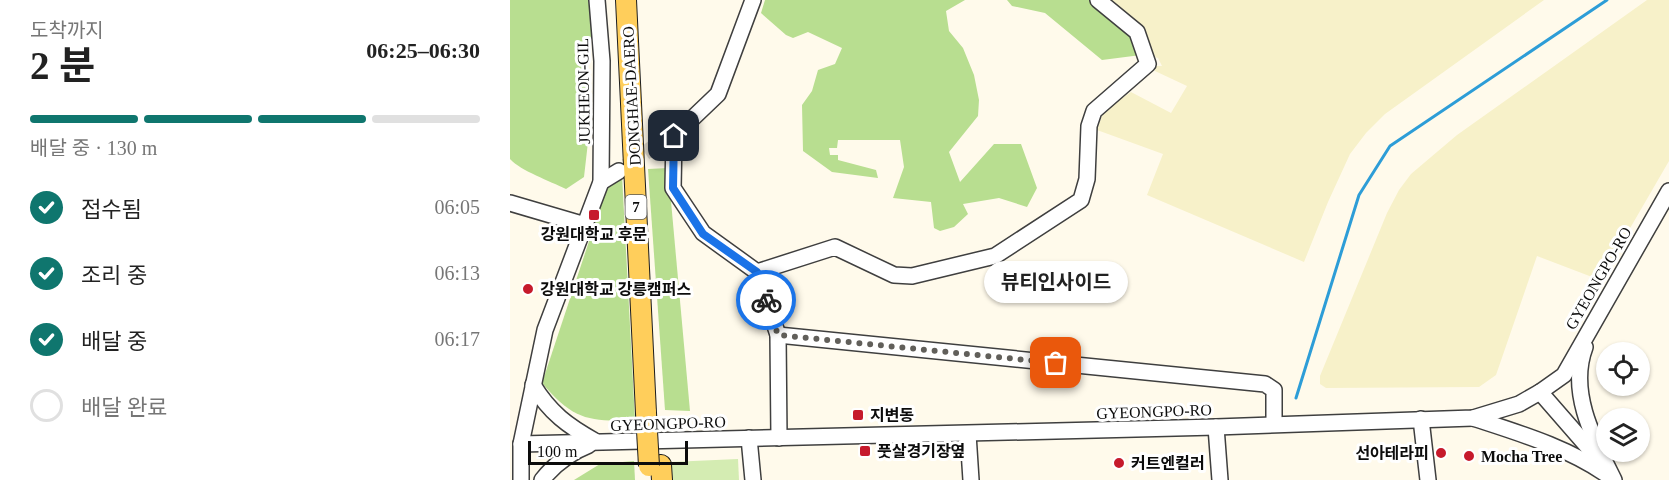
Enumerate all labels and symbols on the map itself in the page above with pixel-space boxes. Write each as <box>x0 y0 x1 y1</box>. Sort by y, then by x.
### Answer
street label: DONGHAE-DAERO <box>619 26 644 166</box>
street label: JUKHEON-GIL <box>574 38 593 144</box>
pin <box>648 110 699 161</box>
road number: 7 <box>626 195 646 219</box>
marker: 강원대학교 후문 <box>587 208 601 222</box>
street label: GYEONGPO-RO <box>1562 224 1635 333</box>
place label: 강원대학교 후문 <box>540 225 648 243</box>
callout: 뷰티인사이드 <box>984 261 1128 303</box>
courier <box>736 270 796 330</box>
place label: 강원대학교 강릉캠퍼스 <box>540 280 691 298</box>
marker: 강원대학교 강릉캠퍼스 <box>521 282 535 296</box>
pin <box>1030 337 1081 388</box>
street label: GYEONGPO-RO <box>1096 401 1212 422</box>
place label: 지변동 <box>870 407 914 424</box>
marker: 지변동 <box>851 408 865 422</box>
street label: GYEONGPO-RO <box>610 413 726 434</box>
scale bar <box>528 438 688 466</box>
place label: 풋살경기장옆 <box>877 443 965 460</box>
marker: 풋살경기장옆 <box>858 444 872 458</box>
place label: 선아테라피 <box>1355 445 1429 462</box>
marker: 선아테라피 <box>1434 446 1448 460</box>
place label: Mocha Tree <box>1481 448 1562 465</box>
marker: Mocha Tree <box>1462 449 1476 463</box>
place label: 커트엔컬러 <box>1131 455 1205 472</box>
marker: 커트엔컬러 <box>1112 456 1126 470</box>

